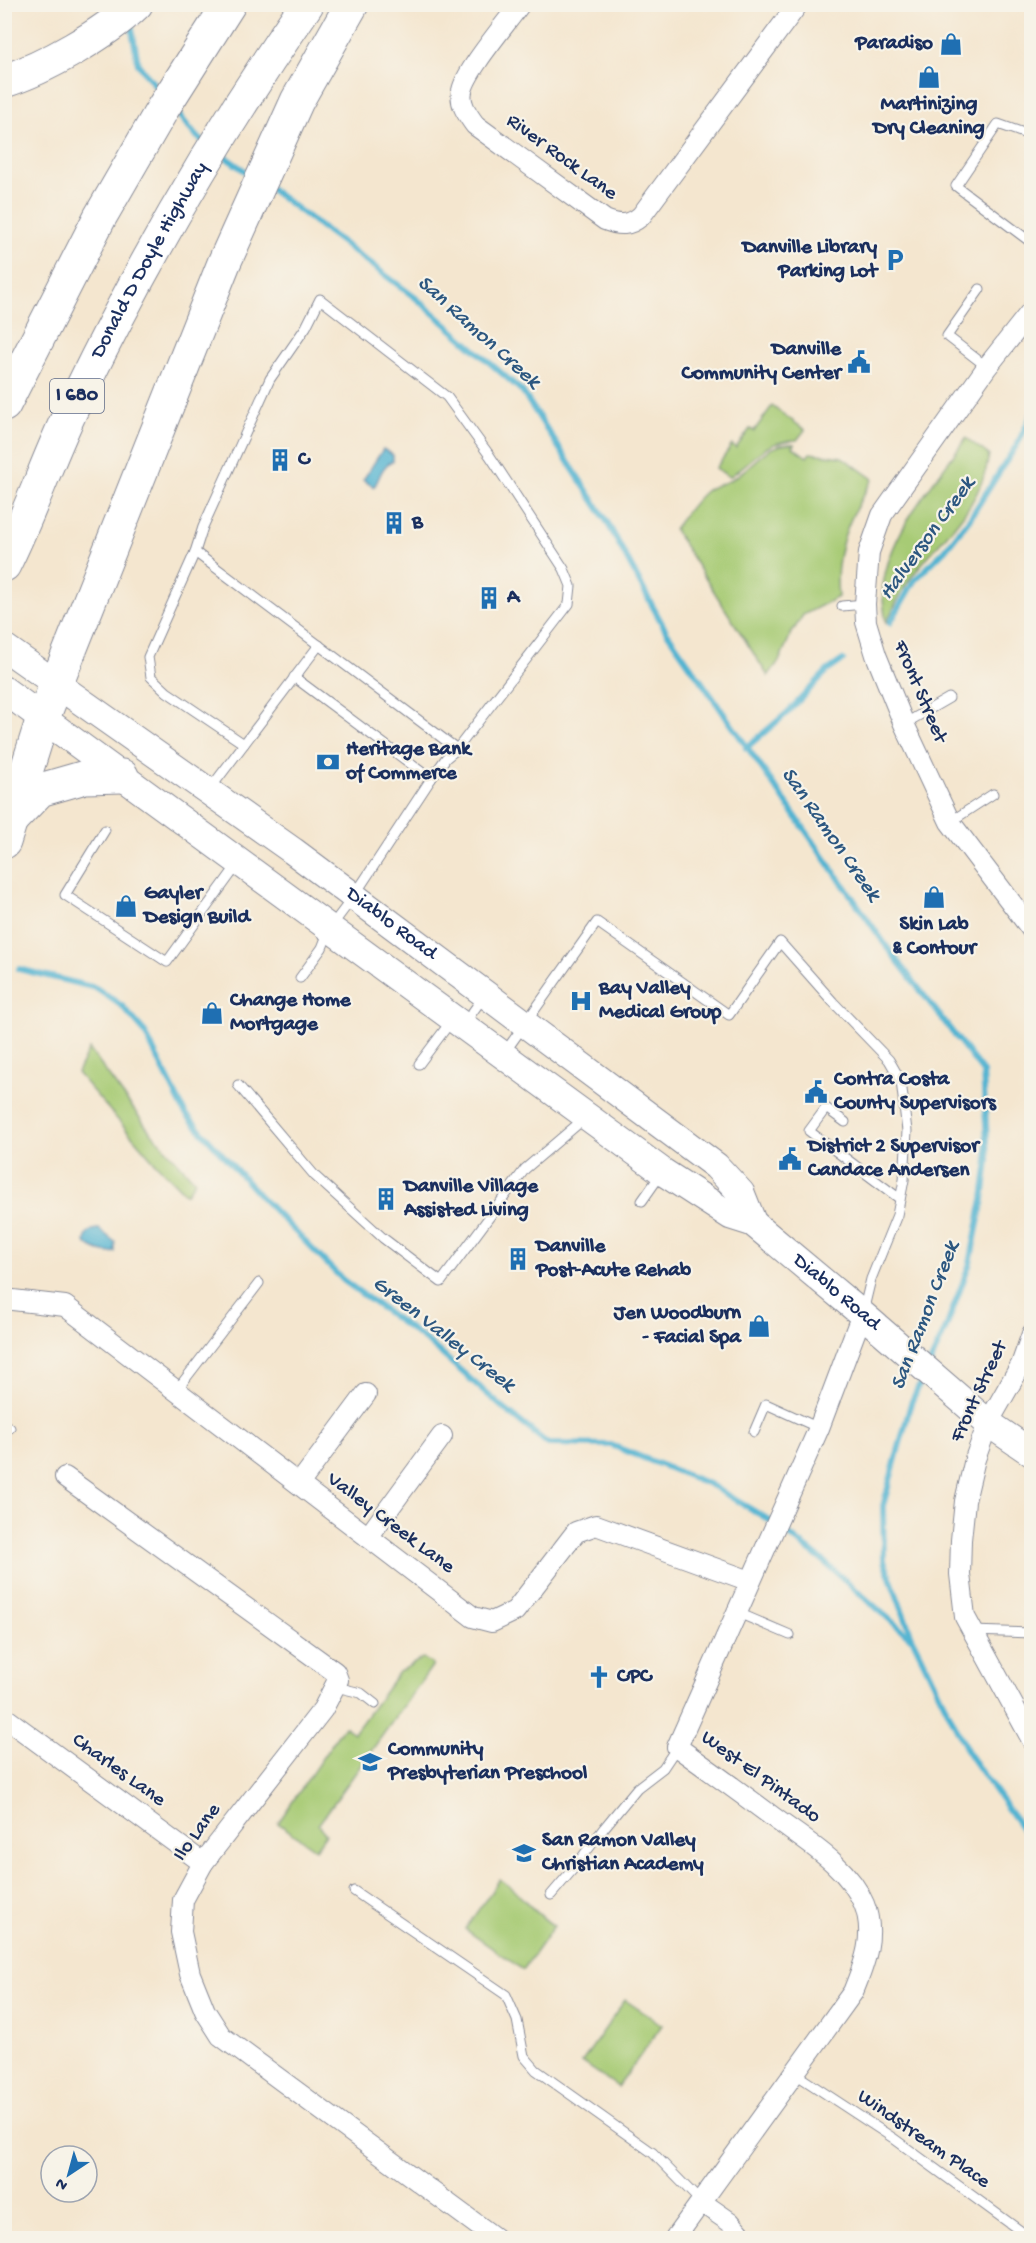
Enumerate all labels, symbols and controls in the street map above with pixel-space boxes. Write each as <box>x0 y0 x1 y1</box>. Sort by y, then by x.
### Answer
shop icon: Paradiso <box>938 31 964 57</box>
place label: Paradiso <box>854 32 933 57</box>
shop icon: Martinizing Dry Cleaning <box>916 64 942 90</box>
place label: Martinizing Dry Cleaning <box>871 93 985 142</box>
street label: River Rock Lane <box>500 109 623 207</box>
street label: Donald D Doyle Highway <box>85 158 214 365</box>
place label: Danville Library Parking Lot <box>741 236 879 285</box>
parking icon: Danville Library Parking Lot <box>882 247 908 273</box>
water label: San Ramon Creek <box>411 271 547 397</box>
place label: Danville Community Center <box>681 338 844 387</box>
public building icon: Danville Community Center <box>846 349 872 375</box>
road number: I 680 <box>50 379 104 413</box>
building icon: C <box>267 447 293 473</box>
place label: C <box>297 448 311 473</box>
water label: Halverson Creek <box>875 471 983 606</box>
building icon: B <box>381 510 407 536</box>
place label: B <box>411 511 424 536</box>
building icon: A <box>476 585 502 611</box>
place label: A <box>506 586 521 611</box>
street label: Front Street <box>886 636 953 749</box>
place label: Heritage Bank of Commerce <box>345 738 473 787</box>
bank icon: Heritage Bank of Commerce <box>315 749 341 775</box>
water label: San Ramon Creek <box>774 763 887 908</box>
street label: Diablo Road <box>339 881 443 967</box>
place label: Gayler Design Build <box>142 882 252 931</box>
shop icon: Skin Lab & Contour <box>921 884 947 910</box>
shop icon: Gayler Design Build <box>113 893 139 919</box>
place label: Skin Lab & Contour <box>892 913 978 962</box>
place label: Bay Valley Medical Group <box>598 977 722 1026</box>
hospital icon: Bay Valley Medical Group <box>568 988 594 1014</box>
place label: Change Home Mortgage <box>229 989 352 1038</box>
shop icon: Change Home Mortgage <box>199 1000 225 1026</box>
place label: Contra Costa County Supervisors <box>833 1068 997 1117</box>
public building icon: Contra Costa County Supervisors <box>803 1079 829 1105</box>
place label: District 2 Supervisor Candace Andersen <box>806 1135 981 1184</box>
public building icon: District 2 Supervisor Candace Andersen <box>777 1146 803 1172</box>
place label: Danville Village Assisted Living <box>402 1175 539 1224</box>
building icon: Danville Village Assisted Living <box>373 1186 399 1212</box>
place label: Danville Post-Acute Rehab <box>534 1235 691 1284</box>
water label: San Ramon Creek <box>886 1236 967 1394</box>
building icon: Danville Post-Acute Rehab <box>505 1246 531 1272</box>
street label: Diablo Road <box>785 1247 887 1338</box>
water label: Green Valley Creek <box>367 1271 521 1400</box>
place label: Jen Woodburn - Facial Spa <box>613 1302 742 1351</box>
shop icon: Jen Woodburn - Facial Spa <box>746 1313 772 1339</box>
street label: Front Street <box>945 1335 1015 1447</box>
street label: Valley Creek Lane <box>320 1467 460 1581</box>
church icon: CPC <box>586 1664 612 1690</box>
place label: CPC <box>616 1665 653 1690</box>
street label: West El Pintado <box>695 1726 825 1830</box>
street label: Charles Lane <box>66 1729 171 1814</box>
place label: Community Presbyterian Preschool <box>387 1738 588 1787</box>
school or university icon: Community Presbyterian Preschool <box>357 1749 383 1775</box>
street label: Ilo Lane <box>169 1798 228 1867</box>
place label: San Ramon Valley Christian Academy <box>541 1829 704 1878</box>
school or university icon: San Ramon Valley Christian Academy <box>511 1840 537 1866</box>
street label: Windstream Place <box>852 2085 995 2196</box>
north arrow <box>39 2144 99 2204</box>
text: N <box>52 2172 72 2194</box>

